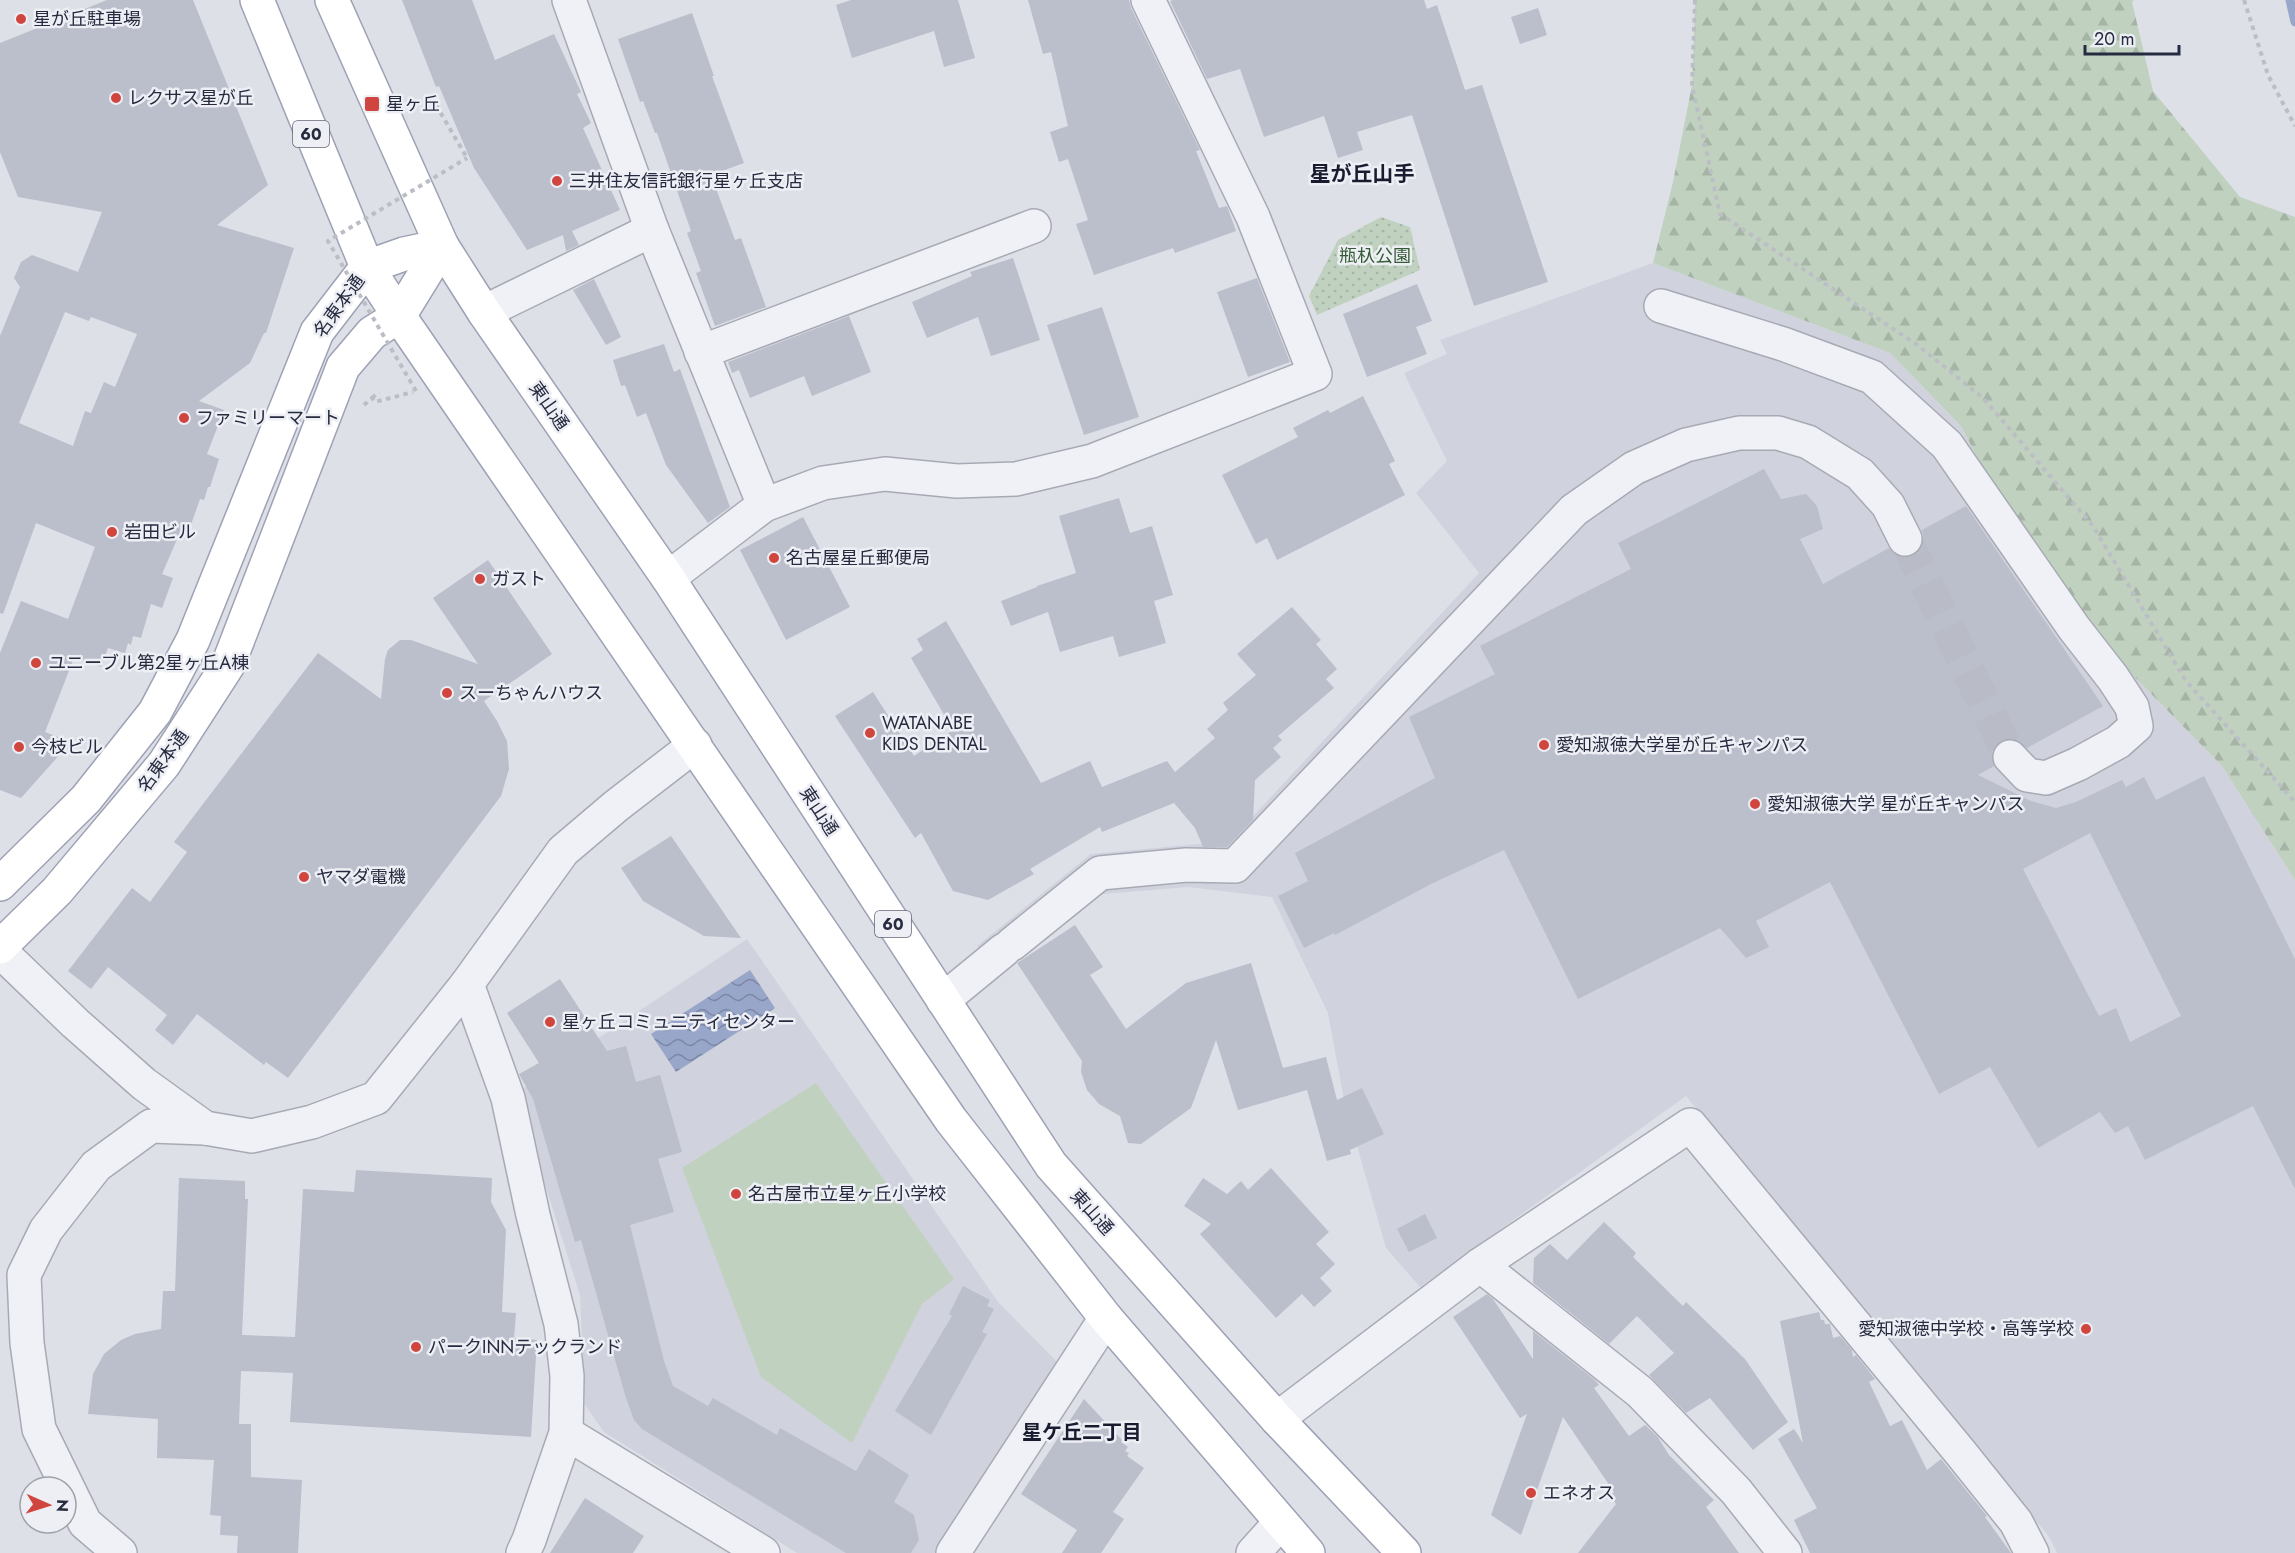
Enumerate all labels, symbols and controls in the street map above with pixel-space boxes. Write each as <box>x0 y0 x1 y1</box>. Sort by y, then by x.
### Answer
place label: 星が丘駐車場 <box>33 6 141 32</box>
marker: 星が丘駐車場 <box>14 12 28 26</box>
scale bar <box>2085 18 2180 56</box>
text: 20 m <box>2094 26 2134 52</box>
place label: レクサス星が丘 <box>128 85 254 111</box>
marker: レクサス星が丘 <box>109 91 123 105</box>
place label: 星ヶ丘 <box>386 91 440 117</box>
marker: 星ヶ丘 <box>363 95 381 113</box>
road number: 60 <box>293 121 329 147</box>
district label: 星が丘山手 <box>1310 159 1415 189</box>
place label: 三井住友信託銀行星ヶ丘支店 <box>569 168 803 194</box>
marker: 三井住友信託銀行星ヶ丘支店 <box>550 174 564 188</box>
park label: 瓶杁公園 <box>1339 243 1411 269</box>
street label: 名東本通 <box>307 269 371 343</box>
street label: 東山通 <box>523 376 575 436</box>
place label: ファミリーマート <box>196 405 340 431</box>
marker: ファミリーマート <box>177 411 191 425</box>
place label: 岩田ビル <box>124 519 196 545</box>
marker: 岩田ビル <box>105 525 119 539</box>
place label: 名古屋星丘郵便局 <box>786 545 930 571</box>
marker: 名古屋星丘郵便局 <box>767 551 781 565</box>
place label: ガスト <box>492 566 546 592</box>
marker: ガスト <box>473 572 487 586</box>
place label: ユニーブル第2星ヶ丘A棟 <box>48 650 249 676</box>
marker: ユニーブル第2星ヶ丘A棟 <box>29 656 43 670</box>
place label: スーちゃんハウス <box>459 680 603 706</box>
marker: スーちゃんハウス <box>440 686 454 700</box>
place label: WATANABE KIDS DENTAL <box>882 710 987 757</box>
street label: 名東本通 <box>131 724 195 798</box>
marker: WATANABE KIDS DENTAL <box>863 726 877 740</box>
place label: 愛知淑徳大学星が丘キャンパス <box>1556 732 1808 758</box>
place label: 今枝ビル <box>31 734 103 760</box>
marker: 愛知淑徳大学星が丘キャンパス <box>1537 738 1551 752</box>
marker: 今枝ビル <box>12 740 26 754</box>
street label: 東山通 <box>793 781 845 841</box>
place label: 愛知淑徳大学 星が丘キャンパス <box>1767 791 2024 817</box>
marker: 愛知淑徳大学 星が丘キャンパス <box>1748 797 1762 811</box>
place label: ヤマダ電機 <box>316 864 406 890</box>
marker: ヤマダ電機 <box>297 870 311 884</box>
road number: 60 <box>875 911 911 937</box>
place label: 星ヶ丘コミュニティセンター <box>562 1009 795 1035</box>
marker: 星ヶ丘コミュニティセンター <box>543 1015 557 1029</box>
place label: 名古屋市立星ヶ丘小学校 <box>748 1181 946 1207</box>
street label: 東山通 <box>1064 1183 1120 1241</box>
marker: 名古屋市立星ヶ丘小学校 <box>729 1187 743 1201</box>
place label: 愛知淑徳中学校・高等学校 <box>1858 1316 2074 1342</box>
marker: 愛知淑徳中学校・高等学校 <box>2079 1322 2093 1336</box>
place label: パークINNテックランド <box>428 1334 622 1360</box>
marker: パークINNテックランド <box>409 1340 423 1354</box>
district label: 星ケ丘二丁目 <box>1022 1418 1142 1447</box>
north arrow <box>18 1475 78 1535</box>
place label: エネオス <box>1543 1480 1615 1506</box>
marker: エネオス <box>1524 1486 1538 1500</box>
text: N <box>51 1499 74 1513</box>

